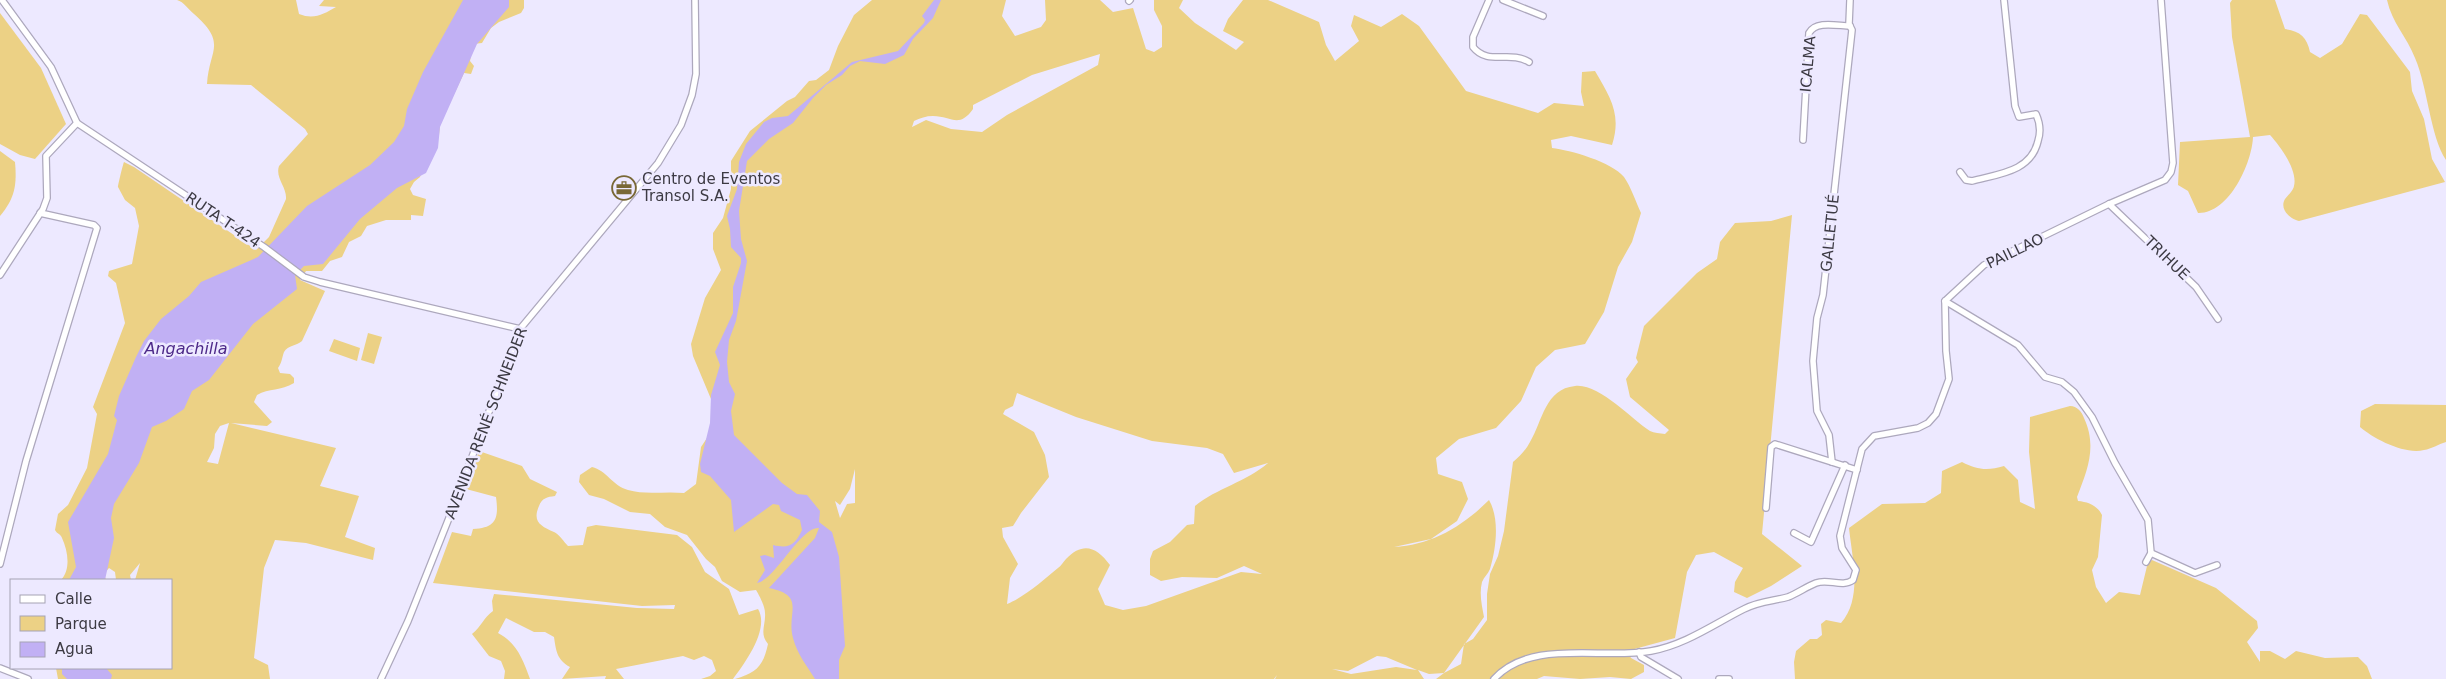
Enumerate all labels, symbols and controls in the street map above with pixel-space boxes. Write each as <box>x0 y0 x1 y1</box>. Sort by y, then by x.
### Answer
street label: ICALMA <box>1797 34 1820 93</box>
place label: Centro de Eventos Transol S.A. <box>641 170 781 205</box>
office icon: Centro de Eventos Transol S.A. <box>611 175 637 201</box>
street label: RUTA T-424 <box>182 188 264 252</box>
street label: GALLETUÉ <box>1816 193 1843 273</box>
street label: PAILLAO <box>1983 229 2047 273</box>
street label: TRIHUE <box>2140 231 2193 284</box>
street label: AVENIDA RENÉ SCHNEIDER <box>440 324 531 522</box>
water label: Angachilla <box>143 339 228 358</box>
legend <box>10 579 172 669</box>
text: Calle <box>55 590 92 608</box>
text: Parque <box>55 615 107 633</box>
text: Agua <box>55 640 93 658</box>

